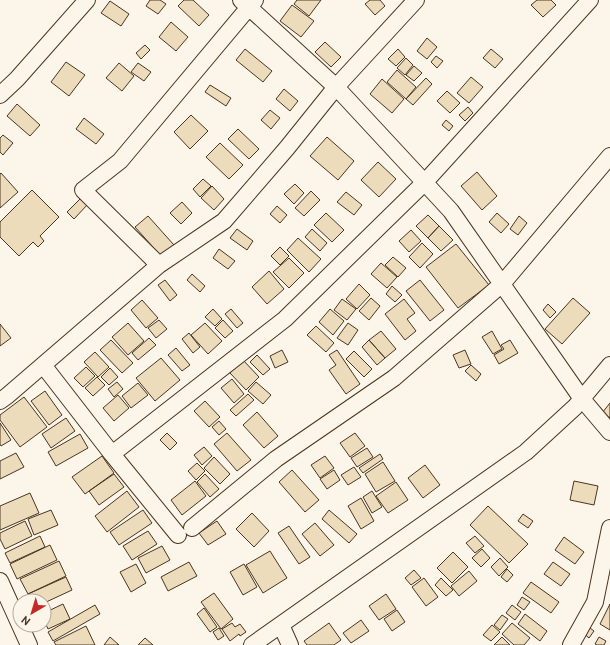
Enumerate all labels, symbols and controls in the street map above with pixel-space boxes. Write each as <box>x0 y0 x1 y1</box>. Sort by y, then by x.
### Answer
north arrow <box>12 593 52 633</box>
text: N <box>18 613 33 629</box>

